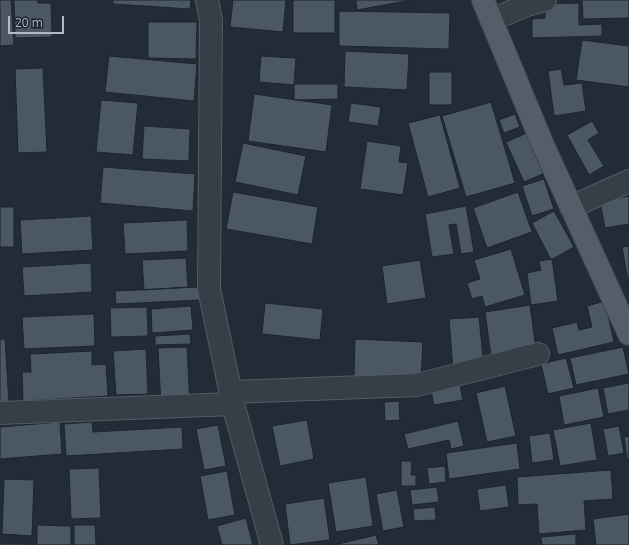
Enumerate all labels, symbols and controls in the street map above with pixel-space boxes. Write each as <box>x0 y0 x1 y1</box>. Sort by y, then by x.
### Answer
scale bar <box>10 8 66 34</box>
text: 20 m <box>15 14 43 31</box>

